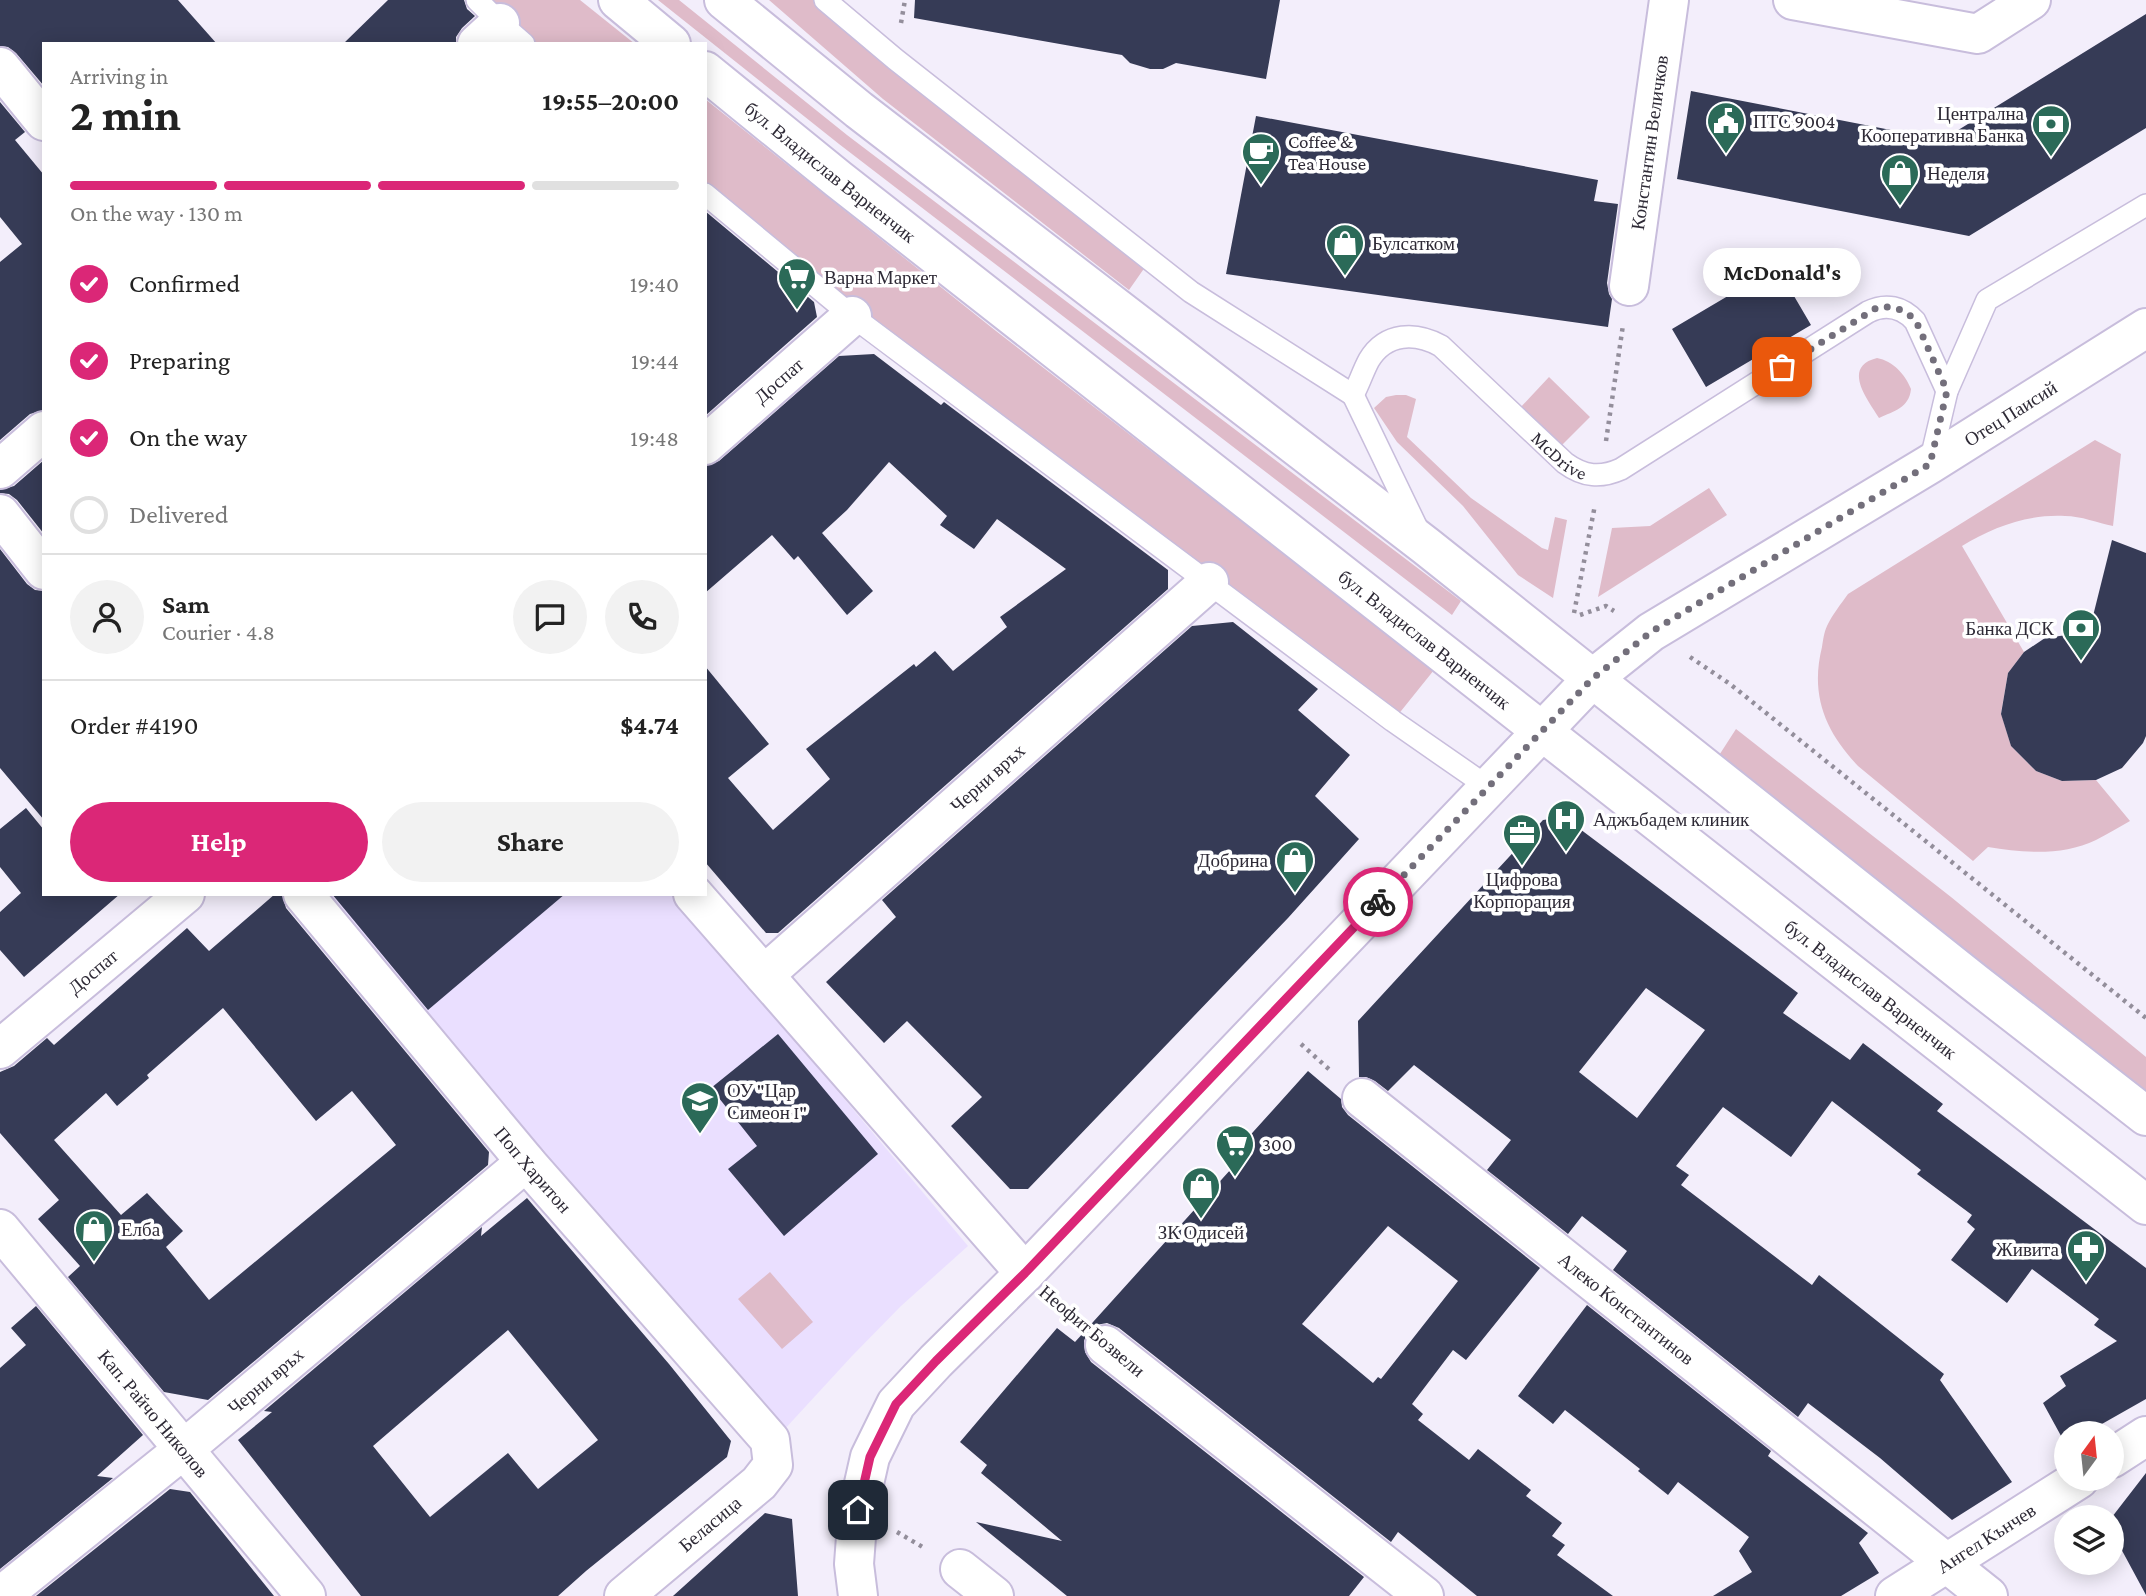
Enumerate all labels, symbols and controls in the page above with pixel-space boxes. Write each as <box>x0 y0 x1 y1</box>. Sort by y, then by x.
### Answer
street label: Константин Величков <box>1626 54 1672 231</box>
text: Arriving in <box>70 63 168 89</box>
text: 19:55–20:00 <box>542 87 679 116</box>
text: 2 min <box>70 89 181 140</box>
street label: бул. Владислав Варненчик <box>741 97 921 247</box>
public building icon: ПТС 9004 <box>1705 100 1747 155</box>
place label: Централна Кооперативна Банка <box>1861 103 2025 146</box>
bank icon: Централна Кооперативна Банка <box>2030 103 2072 158</box>
place label: ПТС 9004 <box>1753 111 1835 132</box>
cafe icon: Coffee & Tea House <box>1240 131 1282 186</box>
place label: Coffee & Tea House <box>1288 131 1366 174</box>
shop icon: Неделя <box>1879 152 1921 207</box>
place label: Неделя <box>1927 163 1985 184</box>
text: On the way · 130 m <box>70 200 243 226</box>
shop icon: Булсатком <box>1324 222 1366 277</box>
place label: Булсатком <box>1372 233 1455 254</box>
callout: McDonald's <box>1703 248 1861 297</box>
supermarket icon: Варна Маркет <box>776 256 818 311</box>
text: McDonald's <box>1723 259 1841 285</box>
icon: check <box>70 265 108 303</box>
place label: Варна Маркет <box>824 267 938 288</box>
text: Confirmed <box>129 269 240 298</box>
text: 19:40 <box>630 271 679 297</box>
pin <box>1752 337 1812 397</box>
icon: check <box>70 342 108 380</box>
text: Preparing <box>129 346 230 375</box>
text: 19:44 <box>631 348 679 374</box>
icon: bag <box>1763 348 1801 386</box>
street label: Доспат <box>750 353 808 407</box>
street label: Отец Паисий <box>1960 376 2061 450</box>
icon: check <box>70 419 108 457</box>
text: On the way <box>129 423 247 452</box>
text: 19:48 <box>630 425 679 451</box>
street label: McDrive <box>1528 427 1589 484</box>
text: Delivered <box>129 500 228 529</box>
street label: бул. Владислав Варненчик <box>1335 565 1515 714</box>
button: person <box>70 580 144 654</box>
button: chat <box>513 580 587 654</box>
button: phone <box>605 580 679 654</box>
text: Sam <box>162 590 210 619</box>
bank icon: Банка ДСК <box>2060 607 2102 662</box>
place label: Банка ДСК <box>1965 618 2054 639</box>
text: Courier · 4.8 <box>162 619 275 645</box>
text: Order #4190 <box>70 711 199 740</box>
text: $4.74 <box>620 711 679 740</box>
street label: Черни връх <box>946 739 1029 816</box>
hospital icon: Аджъбадем клиник <box>1545 798 1587 853</box>
button: Help <box>70 802 368 882</box>
button: Share <box>382 802 679 882</box>
place label: Аджъбадем клиник <box>1593 809 1750 830</box>
office icon: Цифрова Корпорация <box>1501 812 1543 867</box>
shop icon: Добрина <box>1274 839 1316 894</box>
place label: Добрина <box>1198 850 1269 871</box>
courier <box>1343 867 1413 937</box>
place label: Цифрова Корпорация <box>1473 869 1571 912</box>
icon: bike <box>1359 883 1397 921</box>
street label: бул. Владислав Варненчик <box>1781 915 1962 1064</box>
street label: Доспат <box>64 944 122 998</box>
school or university icon: ОУ "Цар Симеон I" <box>679 1080 721 1135</box>
place label: ОУ "Цар Симеон I" <box>727 1080 807 1123</box>
street label: Поп Харитон <box>490 1122 576 1217</box>
supermarket icon: 300 <box>1214 1123 1256 1178</box>
place label: 300 <box>1262 1134 1293 1155</box>
shop icon: ЗК Одисей <box>1180 1165 1222 1220</box>
shop icon: Елба <box>73 1208 115 1263</box>
place label: Елба <box>121 1219 161 1240</box>
place label: ЗК Одисей <box>1158 1222 1244 1243</box>
pharmacy icon: Живита <box>2065 1228 2107 1283</box>
place label: Живита <box>1996 1239 2060 1260</box>
street label: Алеко Константинов <box>1555 1248 1698 1369</box>
street label: Неофит Бозвели <box>1035 1281 1149 1381</box>
street label: Черни връх <box>223 1343 308 1418</box>
street label: Кап. Райчо Николов <box>94 1345 213 1481</box>
north arrow <box>2054 1421 2124 1491</box>
map controls <box>2054 1421 2124 1575</box>
pin <box>828 1480 888 1540</box>
icon: home <box>839 1491 877 1529</box>
street label: Беласица <box>675 1492 746 1556</box>
street label: Ангел Кънчев <box>1933 1499 2039 1577</box>
button: layers <box>2054 1505 2124 1575</box>

